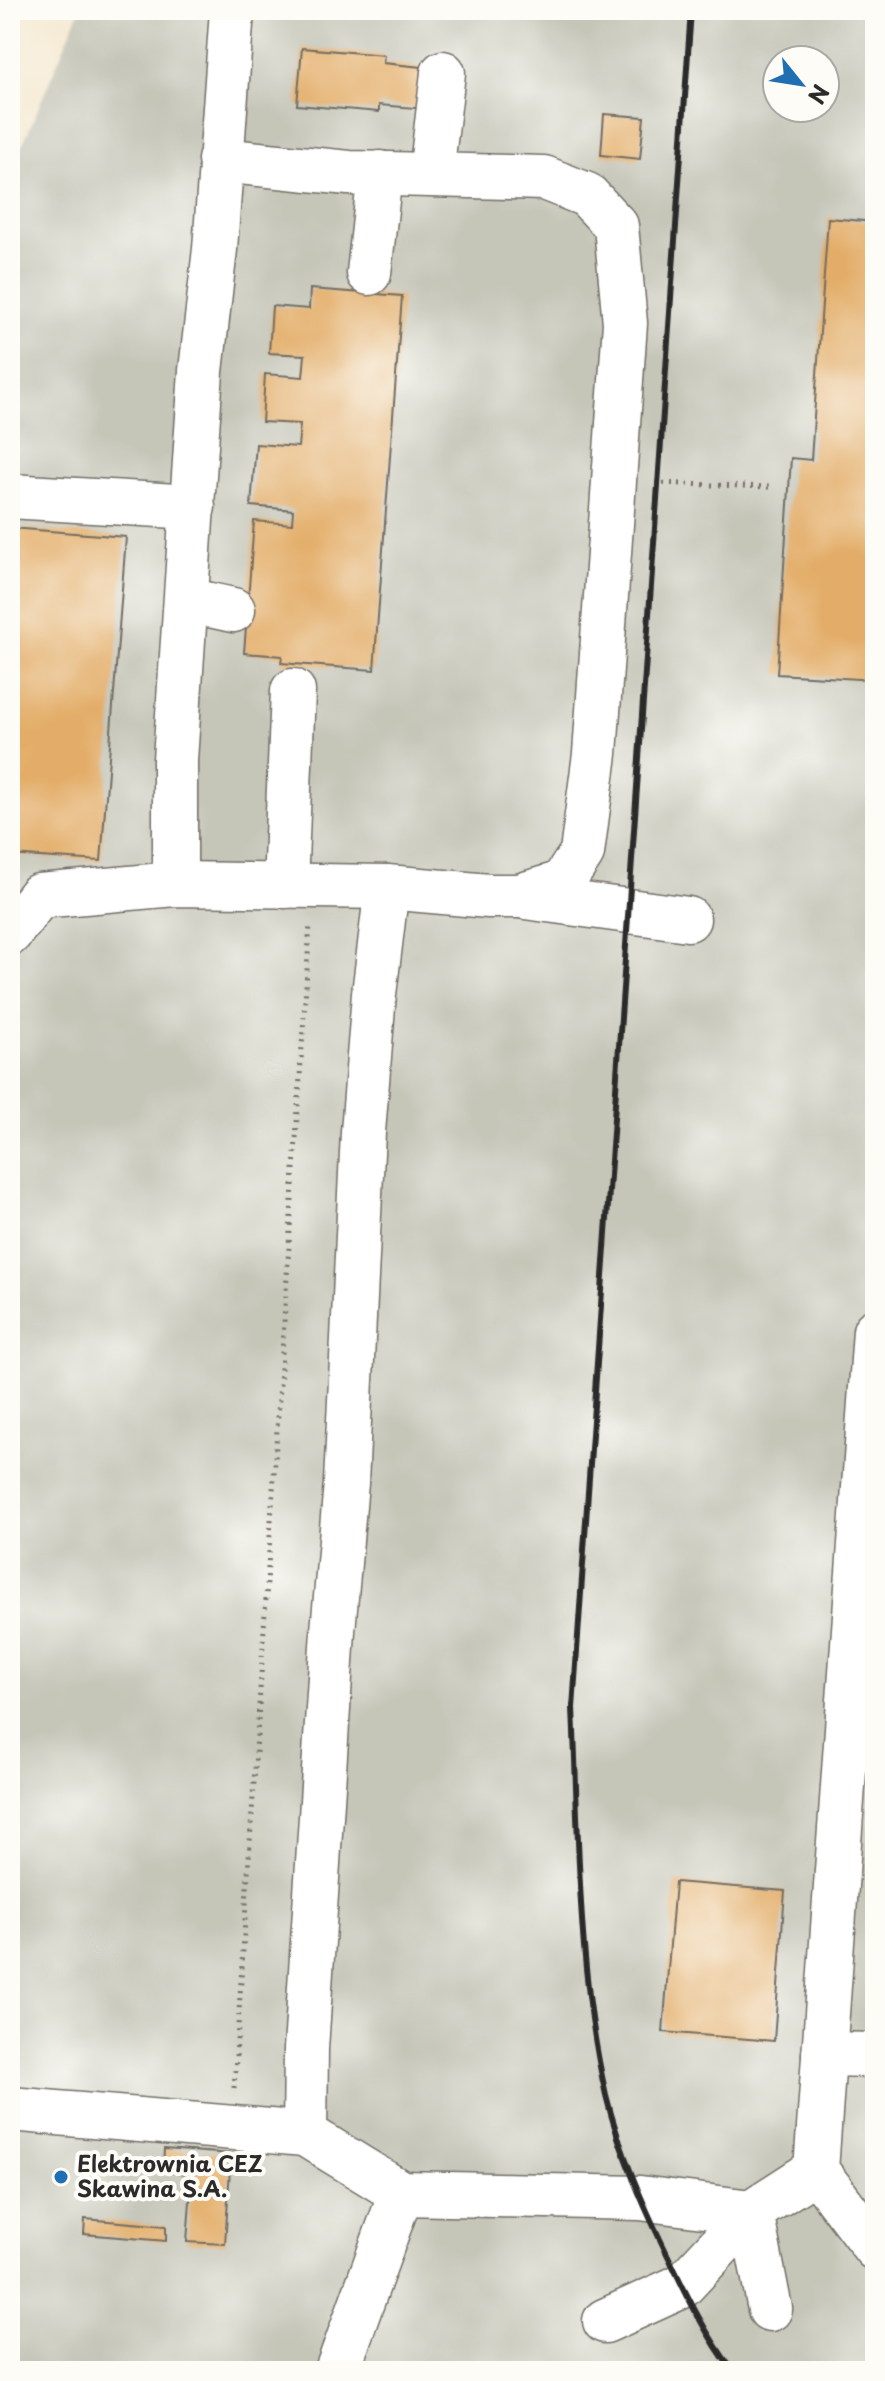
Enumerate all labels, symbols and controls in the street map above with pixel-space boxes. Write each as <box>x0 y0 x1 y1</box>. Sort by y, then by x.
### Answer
north arrow <box>761 44 841 124</box>
text: N <box>801 79 838 111</box>
place label: Elektrownia CEZ Skawina S.A. <box>77 2146 263 2204</box>
marker: Elektrownia CEZ Skawina S.A. <box>52 2168 70 2186</box>

